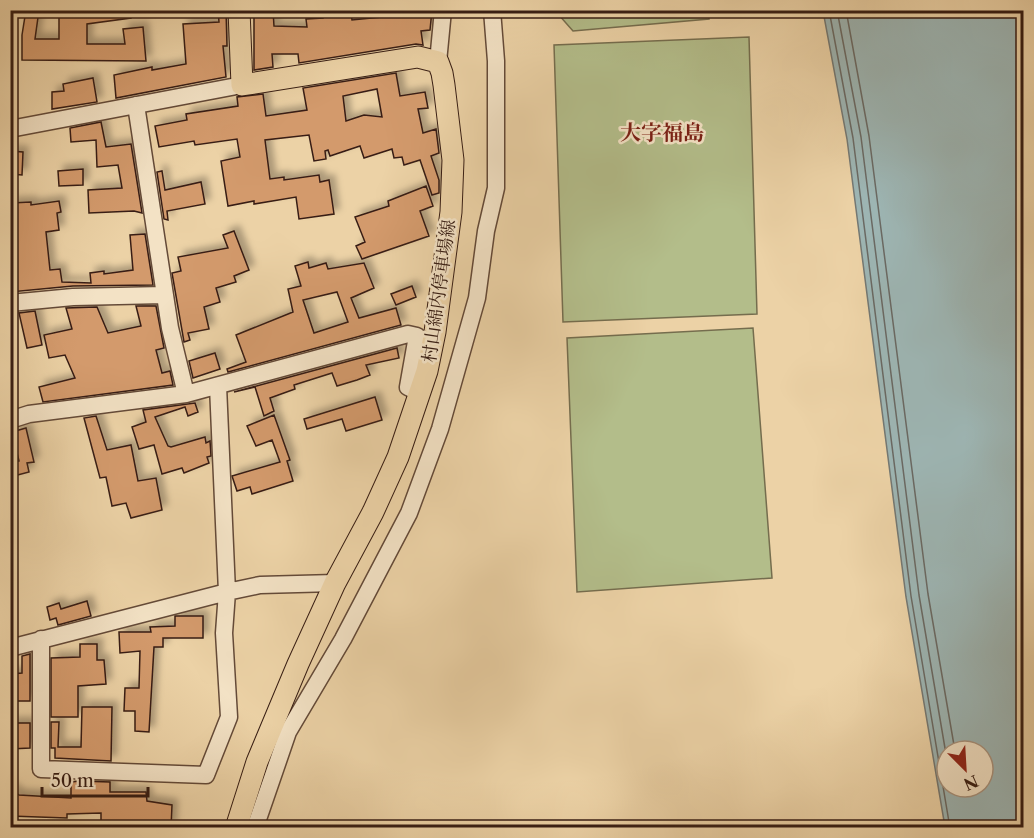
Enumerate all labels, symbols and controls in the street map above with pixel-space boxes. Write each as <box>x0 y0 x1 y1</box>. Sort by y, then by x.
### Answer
district label: 大字福島 <box>620 120 704 145</box>
street label: 村山綿内停車場線 <box>418 218 460 364</box>
north arrow <box>935 739 995 799</box>
scale bar <box>42 760 148 798</box>
text: 50 m <box>51 770 94 792</box>
text: N <box>961 771 982 795</box>

